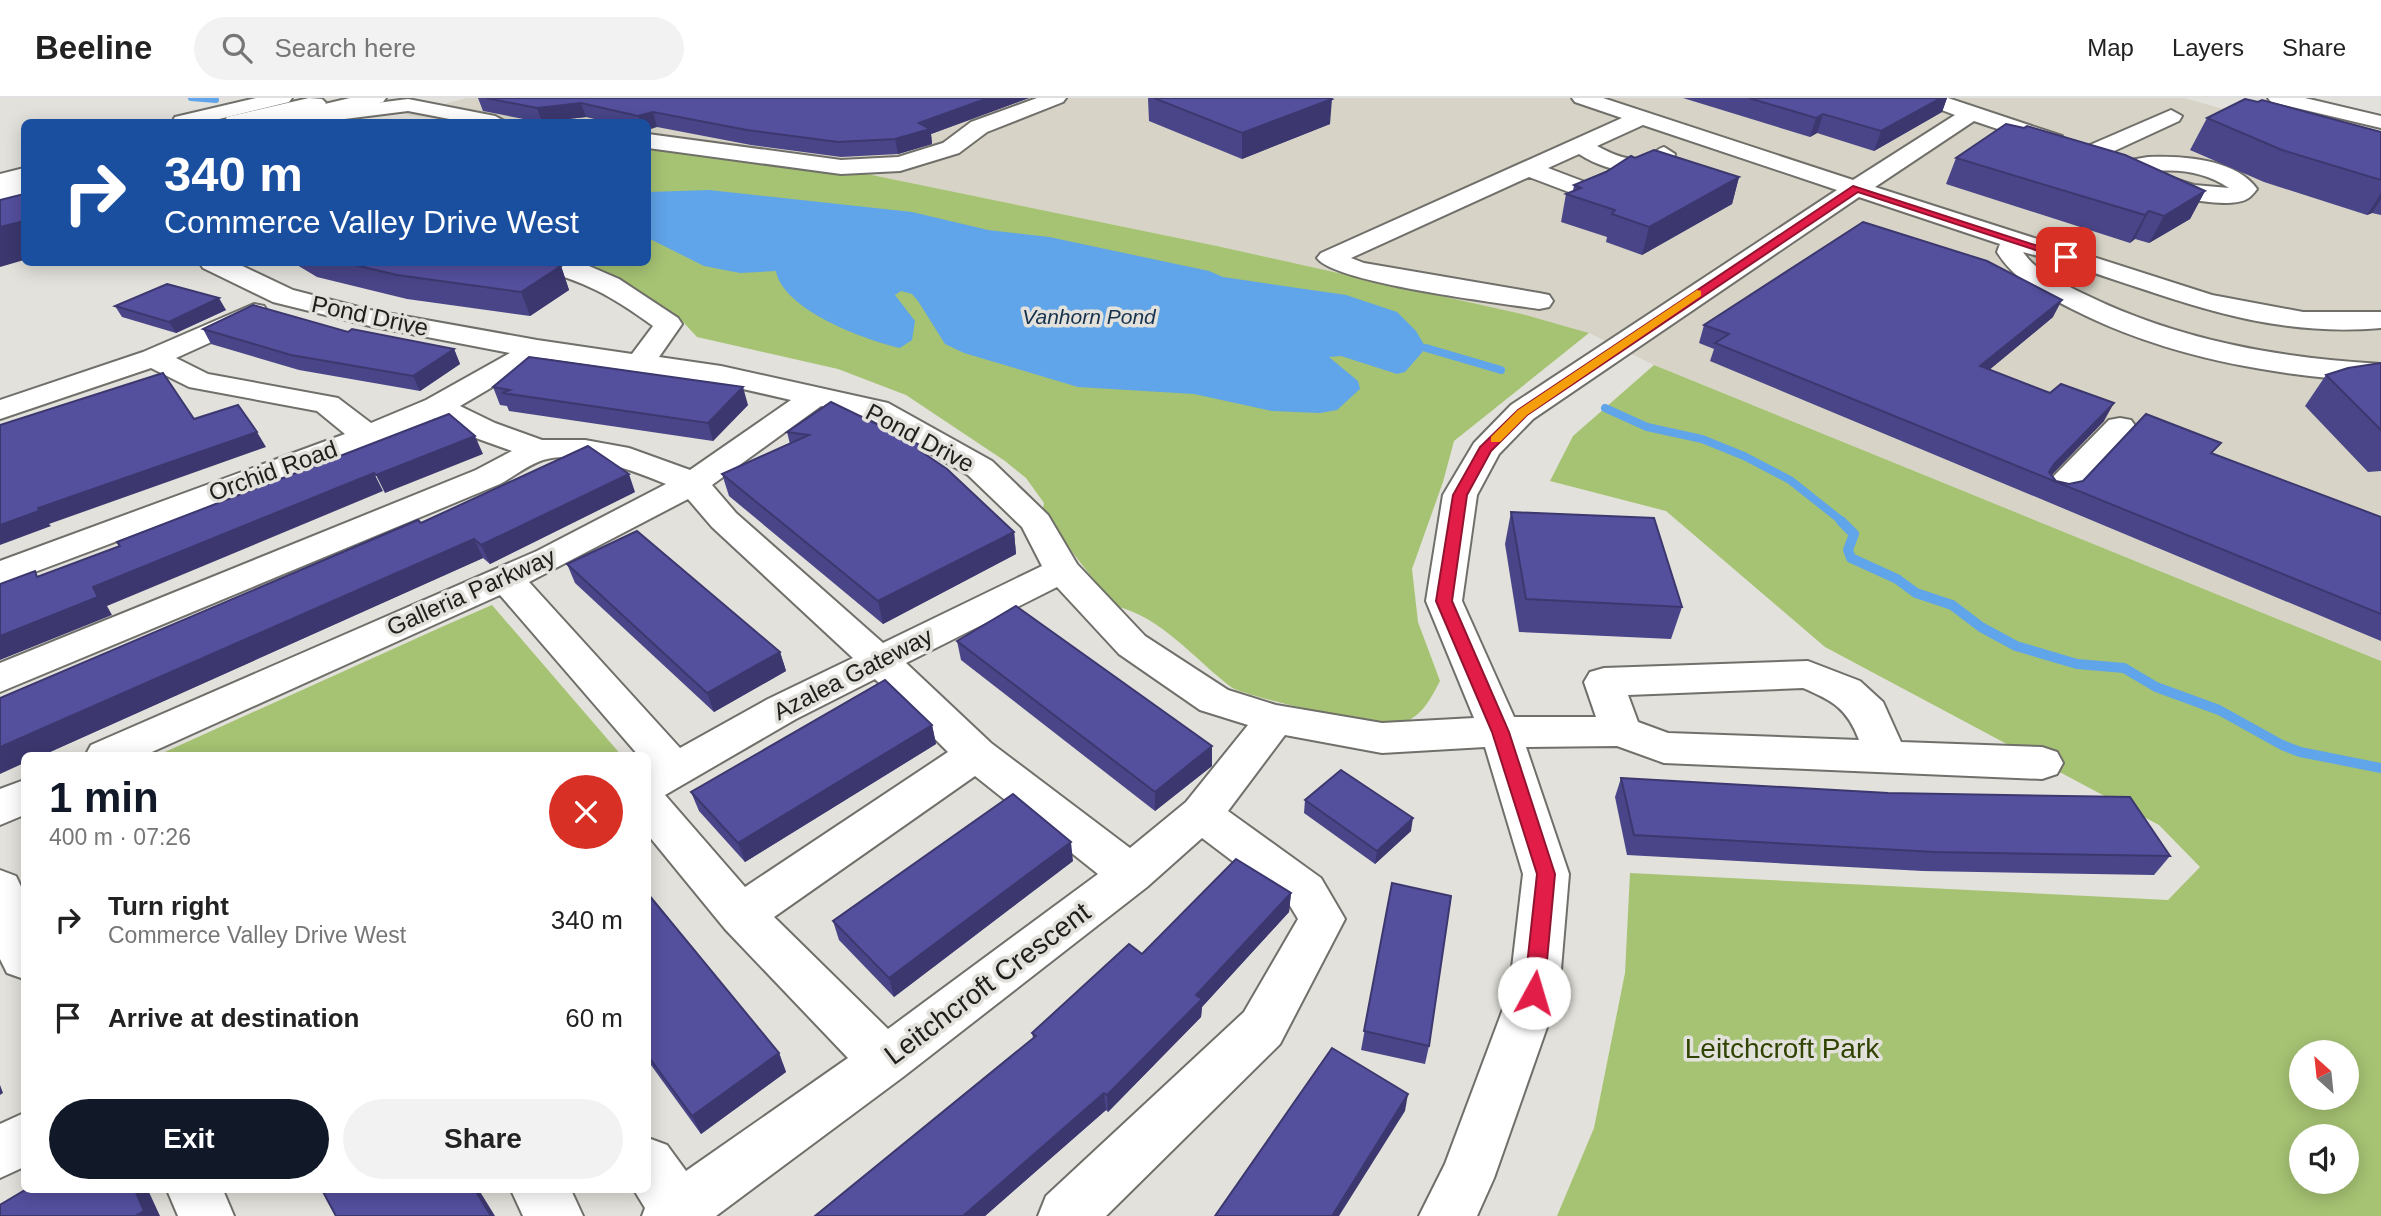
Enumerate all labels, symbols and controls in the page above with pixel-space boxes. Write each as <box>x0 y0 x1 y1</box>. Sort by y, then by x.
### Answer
search box <box>194 17 684 80</box>
text: Beeline <box>35 29 152 66</box>
icon: search <box>218 29 256 67</box>
text: Search here <box>274 33 416 63</box>
text: Map <box>2087 34 2134 61</box>
text: Layers <box>2172 34 2244 61</box>
text: Share <box>2282 34 2346 61</box>
icon: right <box>49 147 140 238</box>
text: 340 m <box>164 147 303 201</box>
text: Commerce Valley Drive West <box>164 204 579 240</box>
pin <box>2036 227 2096 287</box>
icon: arrive <box>2047 238 2085 276</box>
street label: Pond Drive <box>309 290 431 341</box>
water label: Vanhorn Pond <box>1022 305 1157 328</box>
street label: Pond Drive <box>861 398 979 477</box>
street label: Orchid Road <box>205 435 341 506</box>
street label: Galleria Parkway <box>382 542 559 641</box>
street label: Azalea Gateway <box>769 622 937 725</box>
text: 1 min <box>49 774 159 821</box>
button: close <box>549 775 623 849</box>
text: 400 m · 07:26 <box>49 824 191 850</box>
text: Turn right <box>108 891 229 921</box>
street label: Leitchcroft Crescent <box>879 896 1096 1071</box>
icon: right <box>49 901 87 939</box>
text: 340 m <box>551 905 623 935</box>
text: Commerce Valley Drive West <box>108 922 406 948</box>
position arrow <box>1497 956 1571 1030</box>
icon: arrive <box>49 999 87 1037</box>
text: Arrive at destination <box>108 1003 359 1033</box>
text: 60 m <box>565 1003 623 1033</box>
park label: Leitchcroft Park <box>1685 1033 1880 1064</box>
north arrow <box>2289 1040 2359 1110</box>
map controls <box>2289 1040 2359 1194</box>
button: Exit <box>49 1099 329 1179</box>
button: Share <box>343 1099 623 1179</box>
button: sound <box>2289 1124 2359 1194</box>

